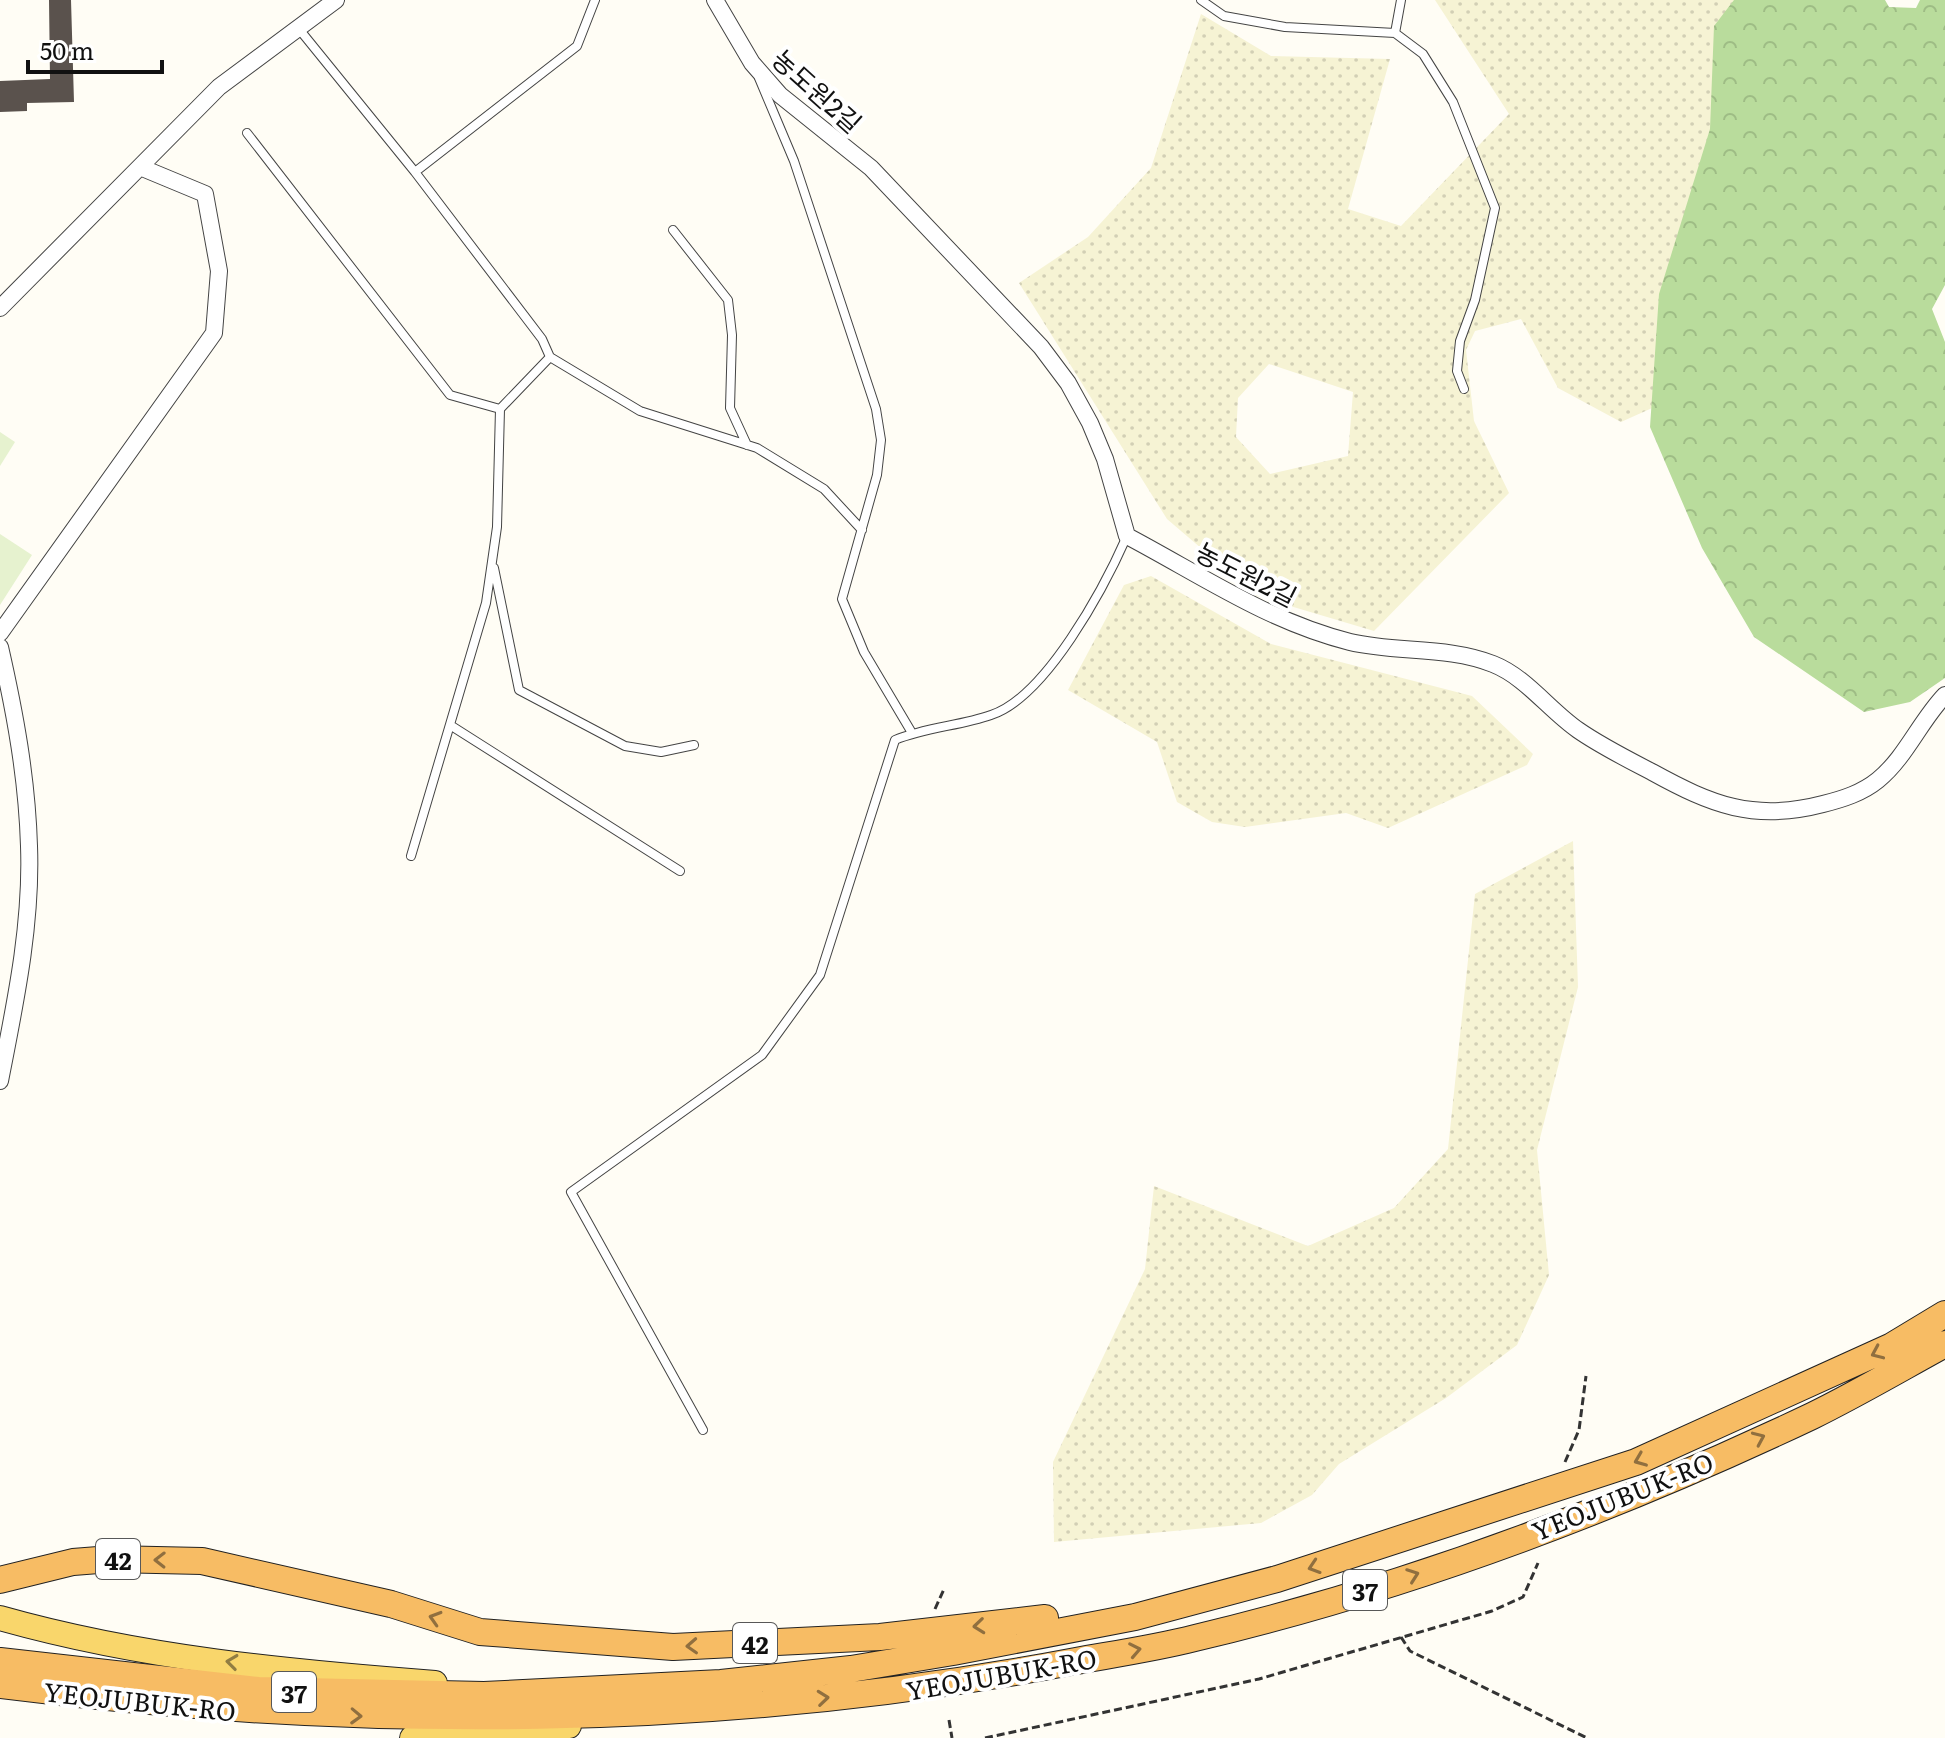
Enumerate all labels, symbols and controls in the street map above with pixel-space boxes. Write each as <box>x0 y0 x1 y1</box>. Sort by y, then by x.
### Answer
scale bar <box>28 24 162 74</box>
text: 50 m <box>40 32 94 67</box>
street label: 농도원2길 <box>764 39 872 141</box>
street label: 농도원2길 <box>1190 531 1304 615</box>
one-way arrow <box>1871 1343 1886 1359</box>
one-way arrow <box>1751 1432 1765 1448</box>
street label: YEOJUBUK-RO <box>1525 1441 1719 1549</box>
one-way arrow <box>1634 1450 1649 1466</box>
road number: 42 <box>96 1539 140 1579</box>
one-way arrow <box>153 1551 166 1569</box>
one-way arrow <box>1307 1557 1321 1573</box>
one-way arrow <box>1405 1568 1419 1585</box>
road number: 37 <box>1343 1570 1387 1610</box>
one-way arrow <box>428 1611 442 1627</box>
one-way arrow <box>972 1618 985 1635</box>
road number: 42 <box>733 1623 777 1663</box>
one-way arrow <box>685 1637 698 1654</box>
street label: YEOJUBUK-RO <box>903 1637 1099 1709</box>
one-way arrow <box>1129 1642 1142 1659</box>
one-way arrow <box>226 1654 239 1671</box>
street label: YEOJUBUK-RO <box>42 1671 238 1729</box>
road number: 37 <box>272 1672 316 1712</box>
one-way arrow <box>817 1690 830 1707</box>
one-way arrow <box>350 1707 363 1725</box>

